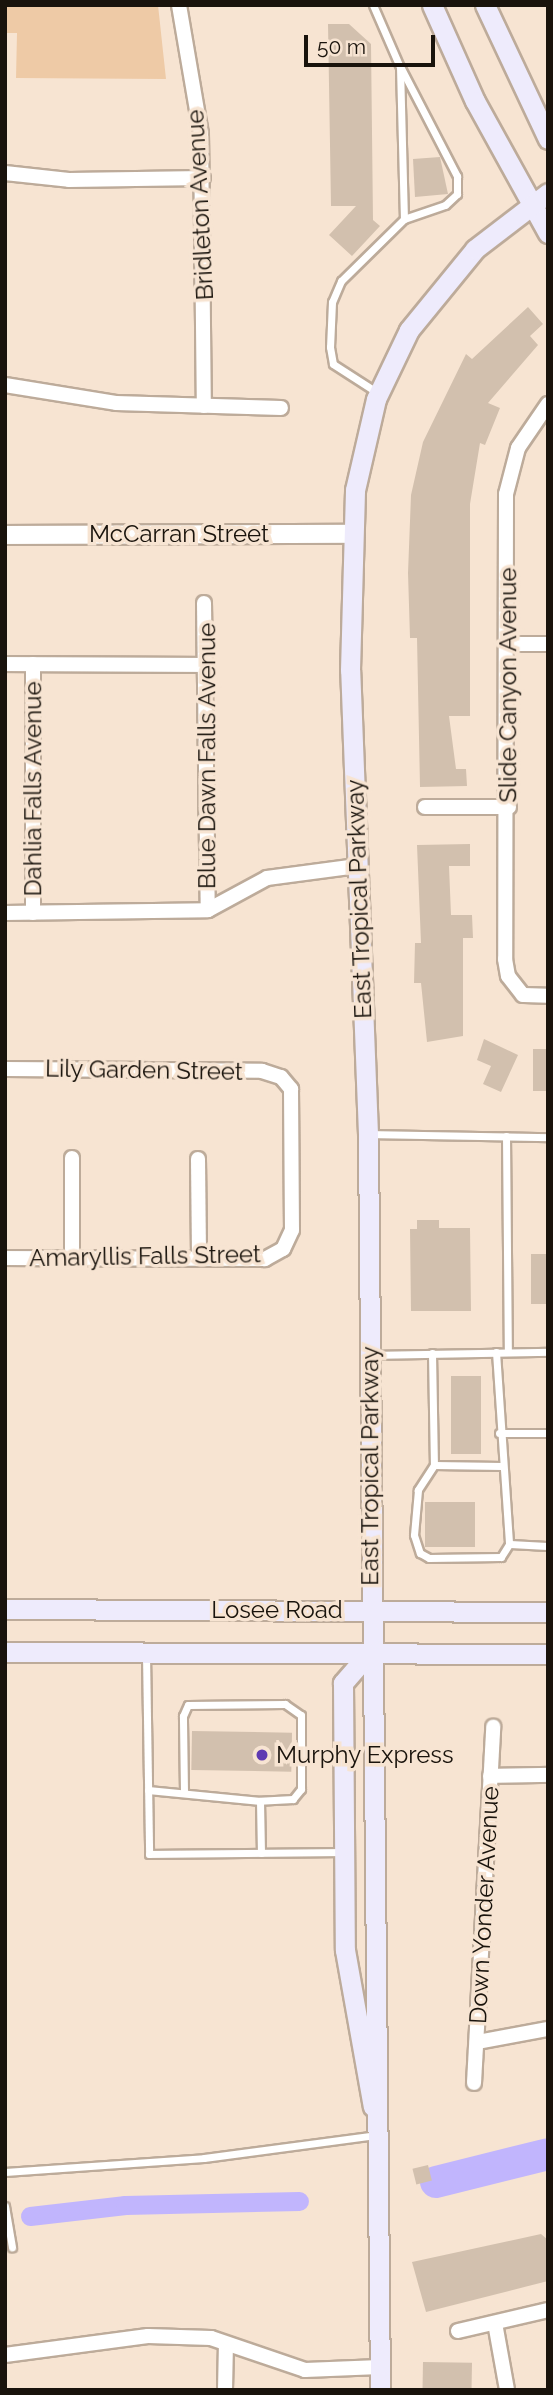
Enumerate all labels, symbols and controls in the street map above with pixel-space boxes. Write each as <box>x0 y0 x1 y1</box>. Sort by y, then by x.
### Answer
scale bar <box>308 21 439 65</box>
text: 50 m <box>317 34 366 59</box>
street label: Bridleton Avenue <box>181 109 219 301</box>
street label: McCarran Street <box>89 520 269 548</box>
street label: Slide Canyon Avenue <box>494 567 522 803</box>
street label: Blue Dawn Falls Avenue <box>193 622 221 890</box>
street label: Dahlia Falls Avenue <box>19 681 47 897</box>
street label: East Tropical Parkway <box>340 778 378 1020</box>
street label: Lily Garden Street <box>45 1054 243 1086</box>
street label: Amaryllis Falls Street <box>29 1240 261 1272</box>
street label: East Tropical Parkway <box>356 1345 384 1587</box>
street label: Losee Road <box>211 1596 343 1624</box>
place label: Murphy Express <box>276 1741 454 1769</box>
marker: Murphy Express <box>254 1747 270 1763</box>
street label: Down Yonder Avenue <box>463 1784 505 2026</box>

